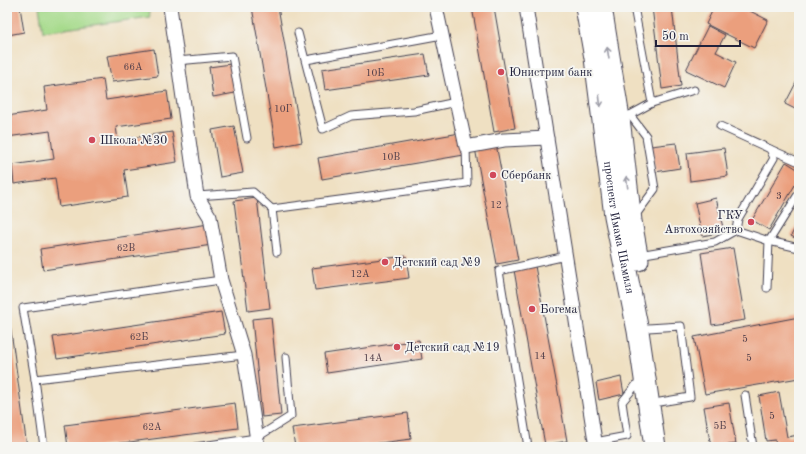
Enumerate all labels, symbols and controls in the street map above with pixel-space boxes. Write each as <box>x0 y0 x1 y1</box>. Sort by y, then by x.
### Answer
scale bar <box>656 22 740 48</box>
text: 50 m <box>662 30 689 43</box>
one-way arrow <box>604 47 612 60</box>
house number: 66А <box>123 62 143 72</box>
marker: Юнистрим банк <box>496 67 506 77</box>
place label: Юнистрим банк <box>509 67 592 79</box>
house number: 10Б <box>366 68 384 78</box>
one-way arrow <box>596 94 604 107</box>
house number: 10Г <box>274 104 292 114</box>
marker: Школа №30 <box>87 135 97 145</box>
place label: Школа №30 <box>100 135 167 147</box>
house number: 10В <box>382 152 400 162</box>
street label: проспект Имама Шамиля <box>601 161 635 295</box>
marker: Сбербанк <box>488 170 498 180</box>
place label: Сбербанк <box>501 170 551 182</box>
one-way arrow <box>623 176 631 189</box>
house number: 3 <box>776 191 782 201</box>
house number: 12 <box>490 200 502 210</box>
place label: ГКУ Автохозяйство <box>664 210 743 236</box>
marker: ГКУ Автохозяйство <box>746 217 756 227</box>
house number: 62В <box>117 243 135 253</box>
marker: Детский сад №9 <box>380 257 390 267</box>
place label: Детский сад №9 <box>393 257 481 269</box>
house number: 12А <box>350 269 370 279</box>
marker: Богема <box>527 304 537 314</box>
place label: Богема <box>540 304 577 316</box>
house number: 62Б <box>130 332 148 342</box>
house number: 5 <box>742 334 748 344</box>
marker: Детский сад №19 <box>392 342 402 352</box>
place label: Детский сад №19 <box>405 342 500 354</box>
house number: 14 <box>534 351 546 361</box>
house number: 14А <box>363 353 383 363</box>
house number: 5 <box>746 353 752 363</box>
house number: 5 <box>769 411 775 421</box>
house number: 5Б <box>714 421 726 431</box>
house number: 62А <box>142 422 162 432</box>

